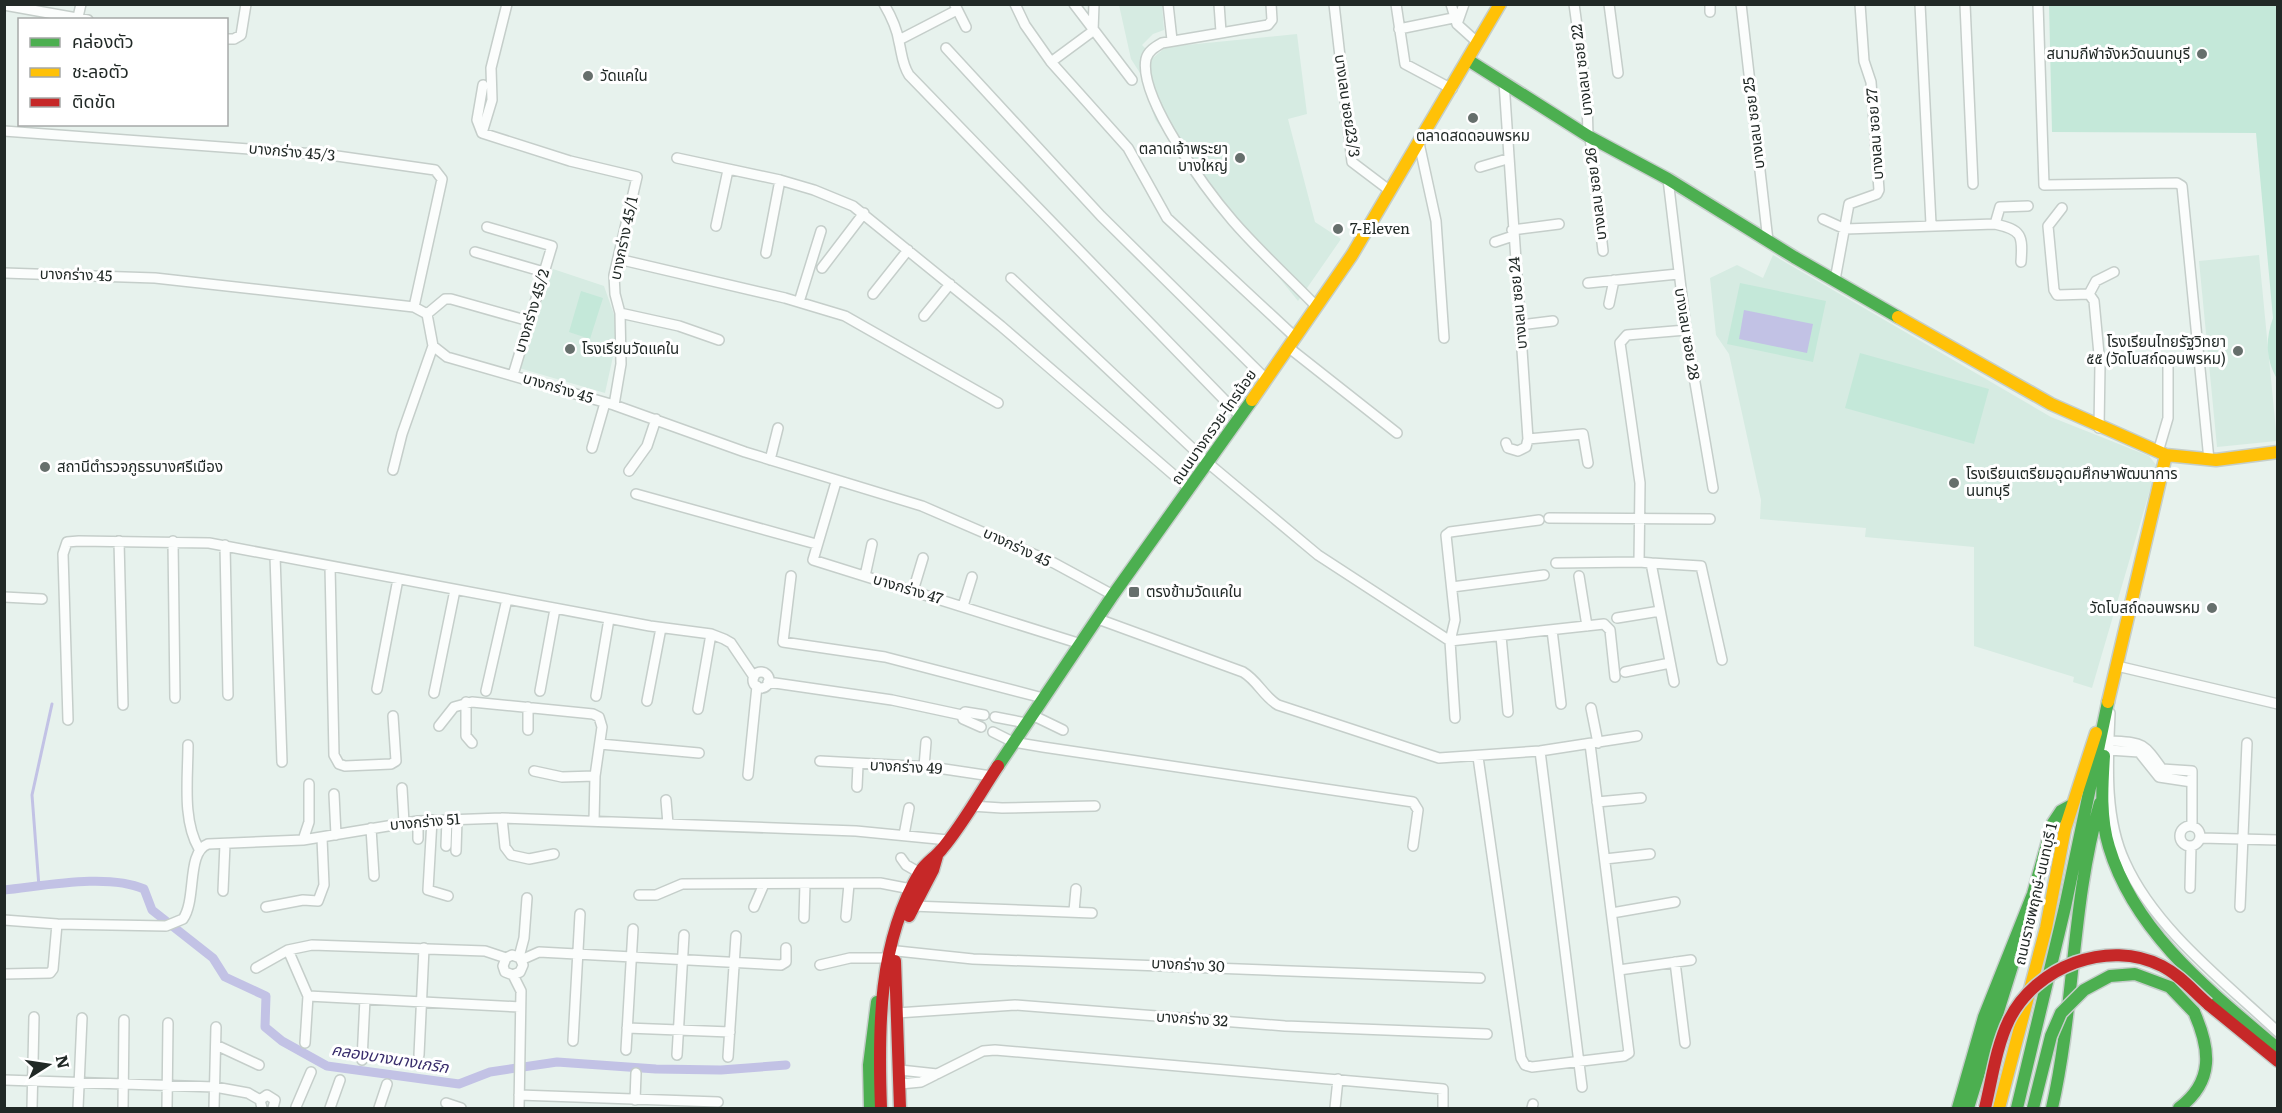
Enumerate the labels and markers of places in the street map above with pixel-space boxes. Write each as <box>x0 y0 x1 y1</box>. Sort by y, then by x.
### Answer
place label: สนามกีฬาจังหวัดนนทบุรี <box>2046 41 2190 64</box>
marker: สนามกีฬาจังหวัดนนทบุรี <box>2195 47 2209 61</box>
place label: วัดแคใน <box>600 63 648 86</box>
marker: วัดแคใน <box>581 69 595 83</box>
marker: ตลาดสดดอนพรหม <box>1466 111 1480 125</box>
place label: ตลาดสดดอนพรหม <box>1416 123 1530 146</box>
place label: ตลาดเจ้าพระยา บางใหญ่ <box>1139 136 1228 176</box>
marker: ตลาดเจ้าพระยา บางใหญ่ <box>1233 151 1247 165</box>
place label: 7-Eleven <box>1350 216 1410 239</box>
marker: 7-Eleven <box>1331 222 1345 236</box>
place label: โรงเรียนไทยรัฐวิทยา ๕๕ (วัดโบสถ์ดอนพรหม) <box>2086 329 2226 369</box>
place label: โรงเรียนวัดแคใน <box>582 336 679 359</box>
marker: โรงเรียนวัดแคใน <box>563 342 577 356</box>
marker: โรงเรียนไทยรัฐวิทยา ๕๕ (วัดโบสถ์ดอนพรหม) <box>2231 344 2245 358</box>
place label: สถานีตำรวจภูธรบางศรีเมือง <box>57 454 223 477</box>
marker: สถานีตำรวจภูธรบางศรีเมือง <box>38 460 52 474</box>
place label: โรงเรียนเตรียมอุดมศึกษาพัฒนาการ นนทบุรี <box>1966 461 2178 501</box>
marker: โรงเรียนเตรียมอุดมศึกษาพัฒนาการ นนทบุรี <box>1947 476 1961 490</box>
place label: ตรงข้ามวัดแคใน <box>1146 579 1242 602</box>
marker: ตรงข้ามวัดแคใน <box>1127 585 1141 599</box>
place label: วัดโบสถ์ดอนพรหม <box>2089 595 2200 618</box>
marker: วัดโบสถ์ดอนพรหม <box>2205 601 2219 615</box>

